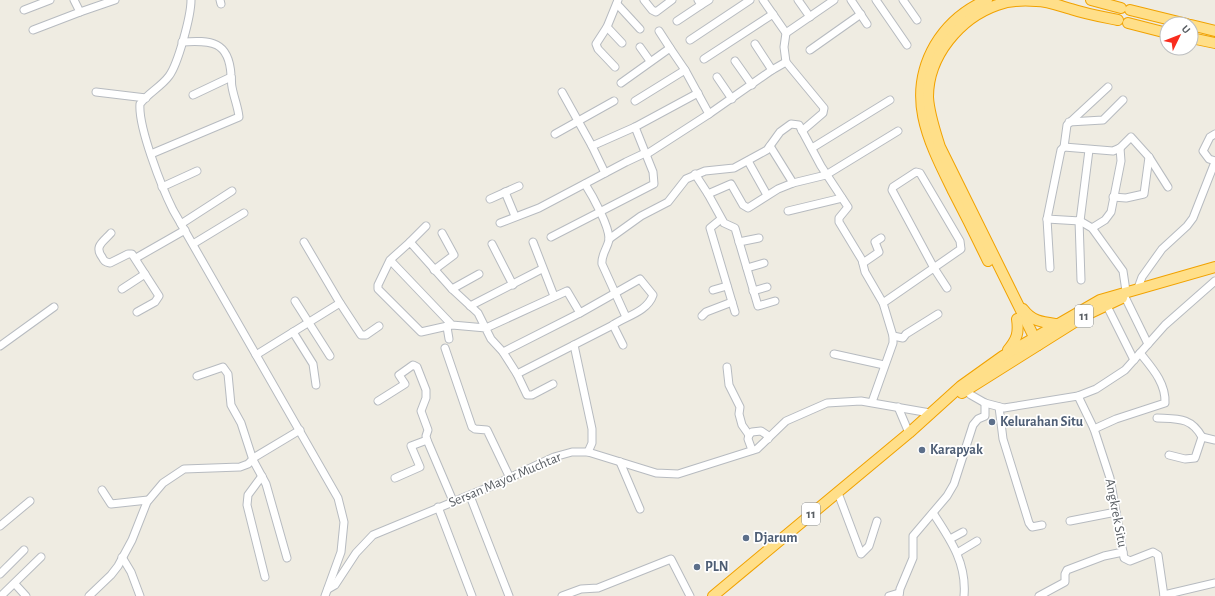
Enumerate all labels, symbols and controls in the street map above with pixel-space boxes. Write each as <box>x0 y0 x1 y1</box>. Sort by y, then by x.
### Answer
north arrow <box>1159 16 1199 56</box>
text: U <box>1180 23 1192 36</box>
road number: 11 <box>1075 305 1093 327</box>
place label: Kelurahan Situ <box>1000 415 1084 429</box>
marker: Kelurahan Situ <box>987 417 997 427</box>
place label: Karapyak <box>930 443 983 457</box>
marker: Karapyak <box>917 445 927 455</box>
street label: Sersan Mayor Muchtar <box>447 450 564 510</box>
street label: Angkrek Situ <box>1102 477 1130 549</box>
road number: 11 <box>802 503 820 525</box>
place label: Djarum <box>754 531 798 545</box>
marker: Djarum <box>741 533 751 543</box>
place label: PLN <box>705 560 729 574</box>
marker: PLN <box>692 562 702 572</box>

